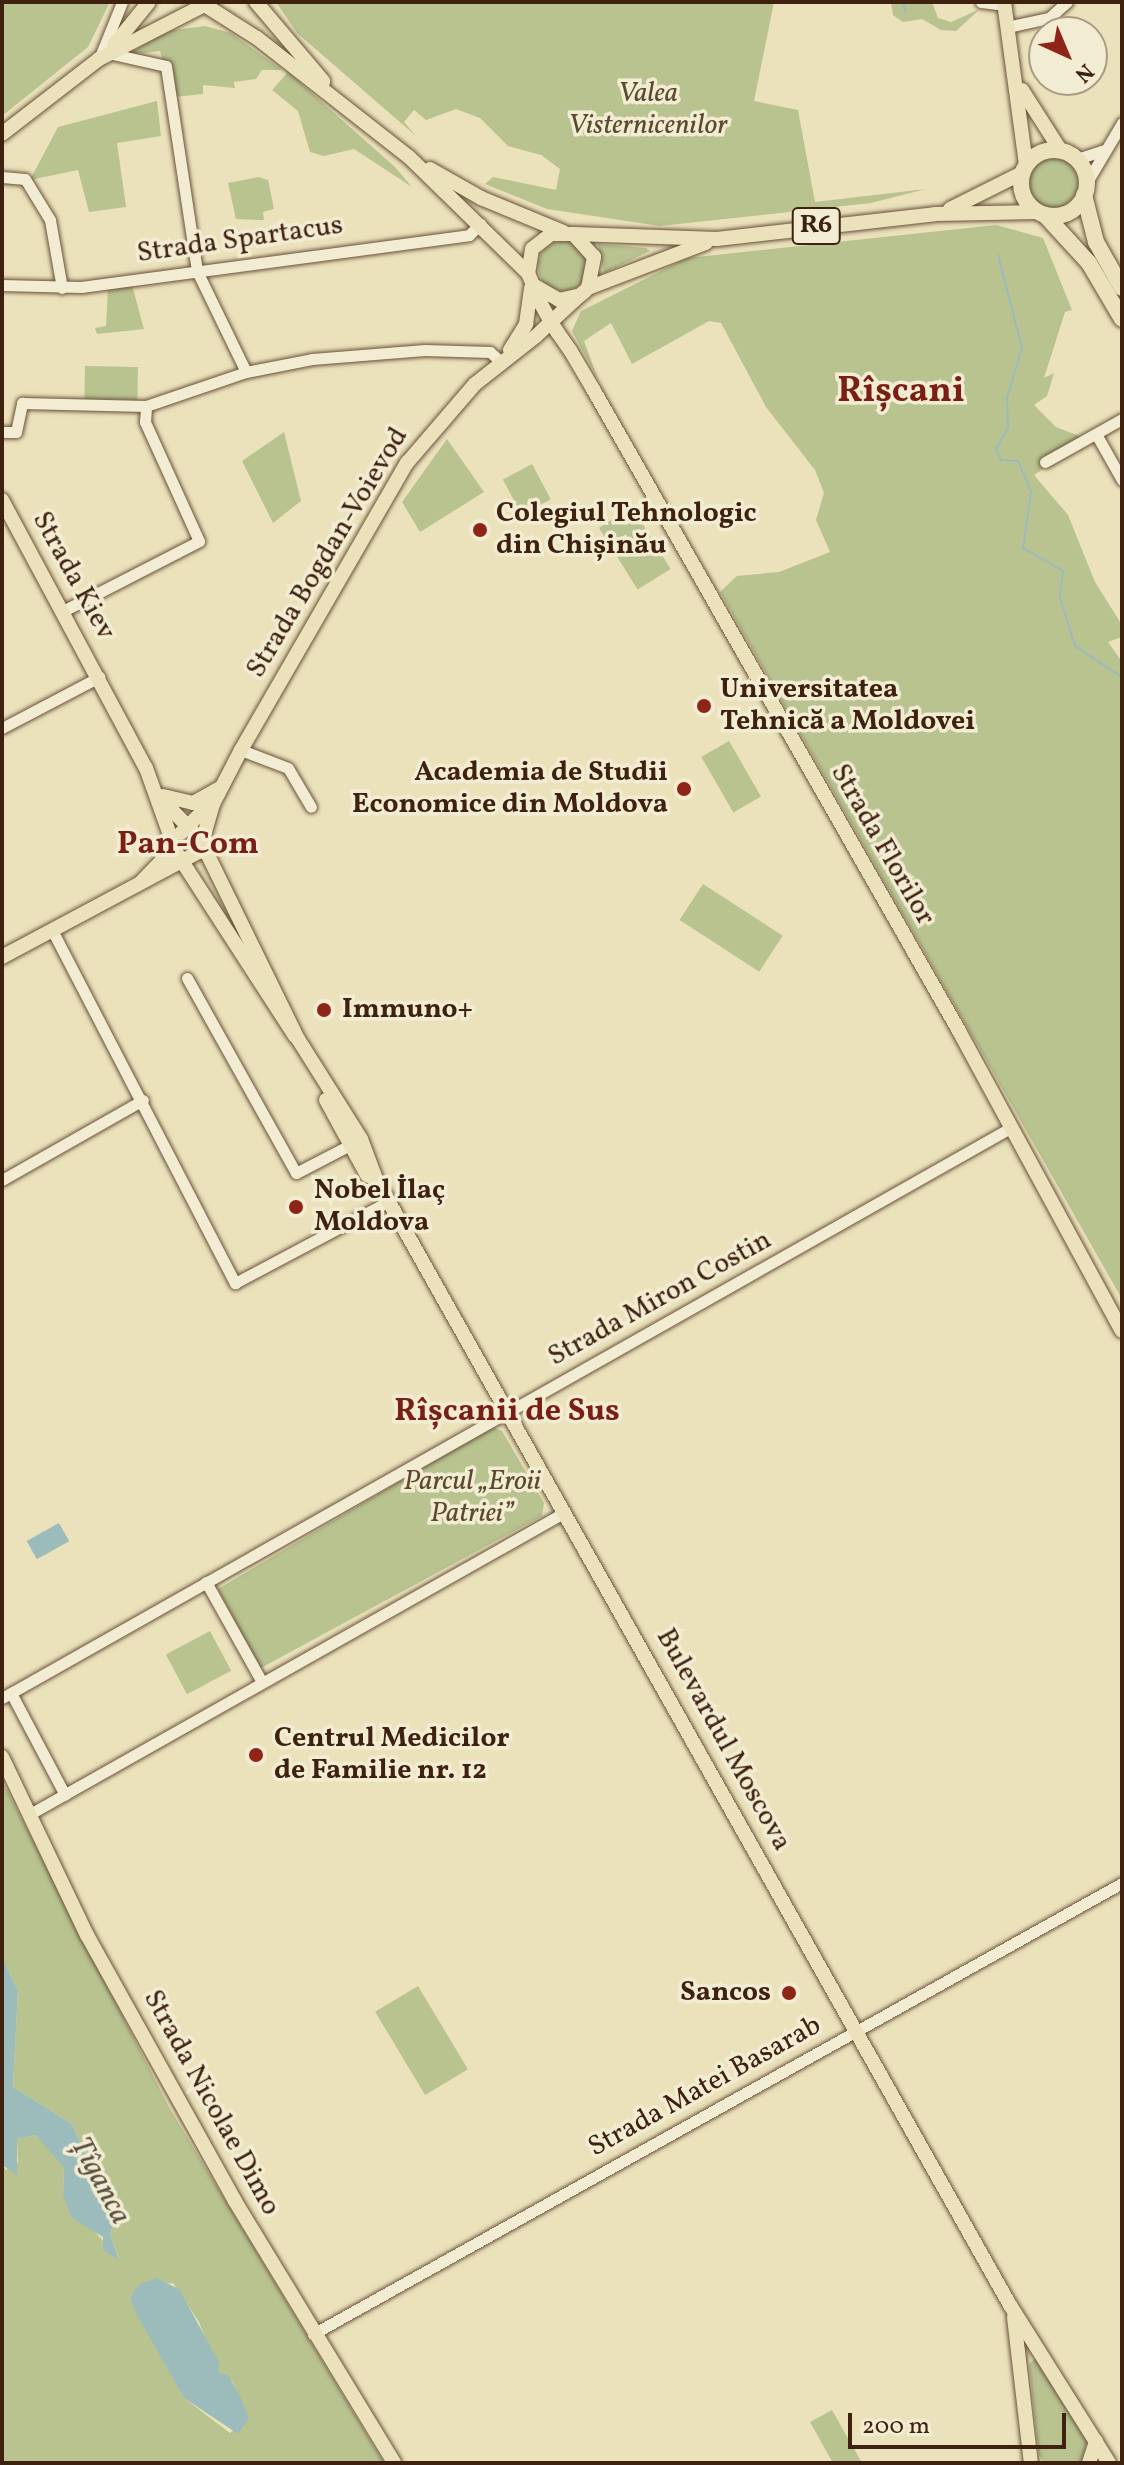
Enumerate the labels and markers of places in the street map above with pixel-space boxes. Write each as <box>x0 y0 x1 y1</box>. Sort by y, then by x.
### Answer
place label: Colegiul Tehnologic din Chișinău <box>496 497 757 563</box>
marker: Colegiul Tehnologic din Chișinău <box>471 521 489 539</box>
place label: Universitatea Tehnică a Moldovei <box>720 673 975 739</box>
marker: Universitatea Tehnică a Moldovei <box>695 697 713 715</box>
place label: Academia de Studii Economice din Moldova <box>352 756 668 822</box>
marker: Academia de Studii Economice din Moldova <box>675 780 693 798</box>
place label: Immuno+ <box>342 993 473 1027</box>
marker: Immuno+ <box>313 999 335 1021</box>
place label: Nobel İlaç Moldova <box>314 1174 445 1240</box>
marker: Nobel İlaç Moldova <box>285 1196 307 1218</box>
place label: Centrul Medicilor de Familie nr. 12 <box>274 1722 510 1788</box>
marker: Centrul Medicilor de Familie nr. 12 <box>245 1744 267 1766</box>
place label: Sancos <box>680 1976 771 2010</box>
marker: Sancos <box>778 1982 800 2004</box>

